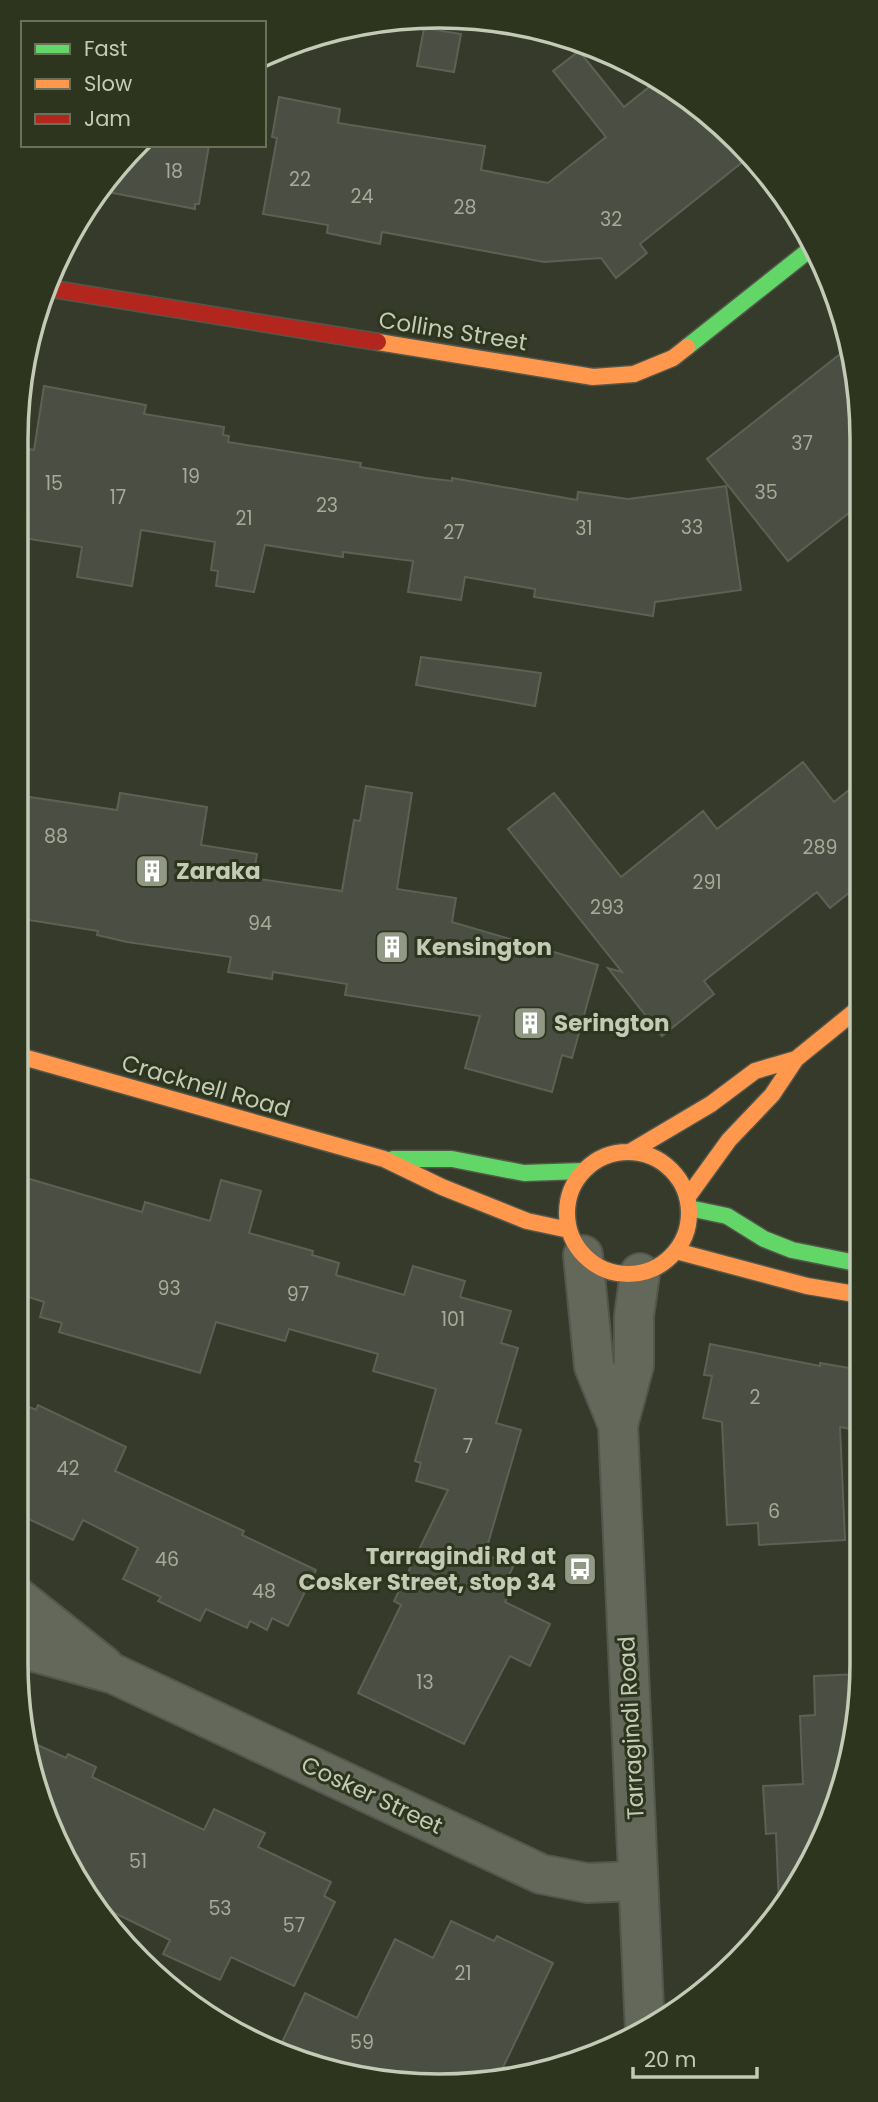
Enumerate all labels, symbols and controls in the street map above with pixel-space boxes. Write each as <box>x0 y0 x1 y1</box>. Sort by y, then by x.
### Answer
legend <box>21 21 266 147</box>
text: Fast <box>84 34 127 63</box>
text: Slow <box>84 69 132 98</box>
text: Jam <box>84 104 131 133</box>
house number: 18 <box>165 158 183 185</box>
house number: 22 <box>289 166 311 193</box>
house number: 24 <box>351 183 373 210</box>
house number: 28 <box>454 194 476 221</box>
house number: 32 <box>600 206 622 233</box>
street label: Collins Street <box>377 303 529 359</box>
house number: 37 <box>791 430 813 457</box>
house number: 19 <box>182 463 200 490</box>
house number: 15 <box>45 470 63 497</box>
house number: 35 <box>754 479 778 506</box>
house number: 17 <box>110 484 126 511</box>
house number: 23 <box>316 492 338 519</box>
house number: 21 <box>235 505 253 532</box>
house number: 33 <box>681 514 703 541</box>
house number: 31 <box>575 515 593 542</box>
house number: 27 <box>443 519 465 546</box>
house number: 88 <box>44 823 68 850</box>
house number: 289 <box>803 834 837 861</box>
building icon: Zaraka <box>133 852 171 890</box>
place label: Zaraka <box>176 855 261 887</box>
house number: 291 <box>693 869 721 896</box>
house number: 293 <box>590 894 624 921</box>
house number: 94 <box>248 910 272 937</box>
building icon: Kensington <box>373 928 411 966</box>
place label: Kensington <box>416 931 552 963</box>
building icon: Serington <box>511 1004 549 1042</box>
place label: Serington <box>554 1007 670 1039</box>
street label: Cracknell Road <box>118 1047 294 1125</box>
house number: 93 <box>157 1275 181 1302</box>
house number: 97 <box>287 1281 309 1308</box>
house number: 101 <box>441 1306 465 1333</box>
house number: 2 <box>750 1384 761 1411</box>
house number: 7 <box>463 1433 473 1460</box>
house number: 42 <box>57 1455 80 1482</box>
house number: 6 <box>768 1498 780 1525</box>
place label: Tarragindi Rd at Cosker Street, stop 34 <box>299 1540 556 1598</box>
house number: 46 <box>155 1546 179 1573</box>
bus stop icon: Tarragindi Rd at Cosker Street, stop 34 <box>561 1550 599 1588</box>
house number: 48 <box>252 1578 276 1605</box>
street label: Tarragindi Road <box>610 1635 652 1821</box>
house number: 13 <box>416 1669 434 1696</box>
street label: Cosker Street <box>296 1748 448 1842</box>
house number: 51 <box>129 1848 147 1875</box>
house number: 53 <box>208 1895 232 1922</box>
house number: 57 <box>283 1912 305 1939</box>
house number: 21 <box>454 1960 472 1987</box>
house number: 59 <box>350 2029 374 2056</box>
scale bar <box>633 2036 757 2080</box>
text: 20 m <box>644 2045 697 2074</box>

